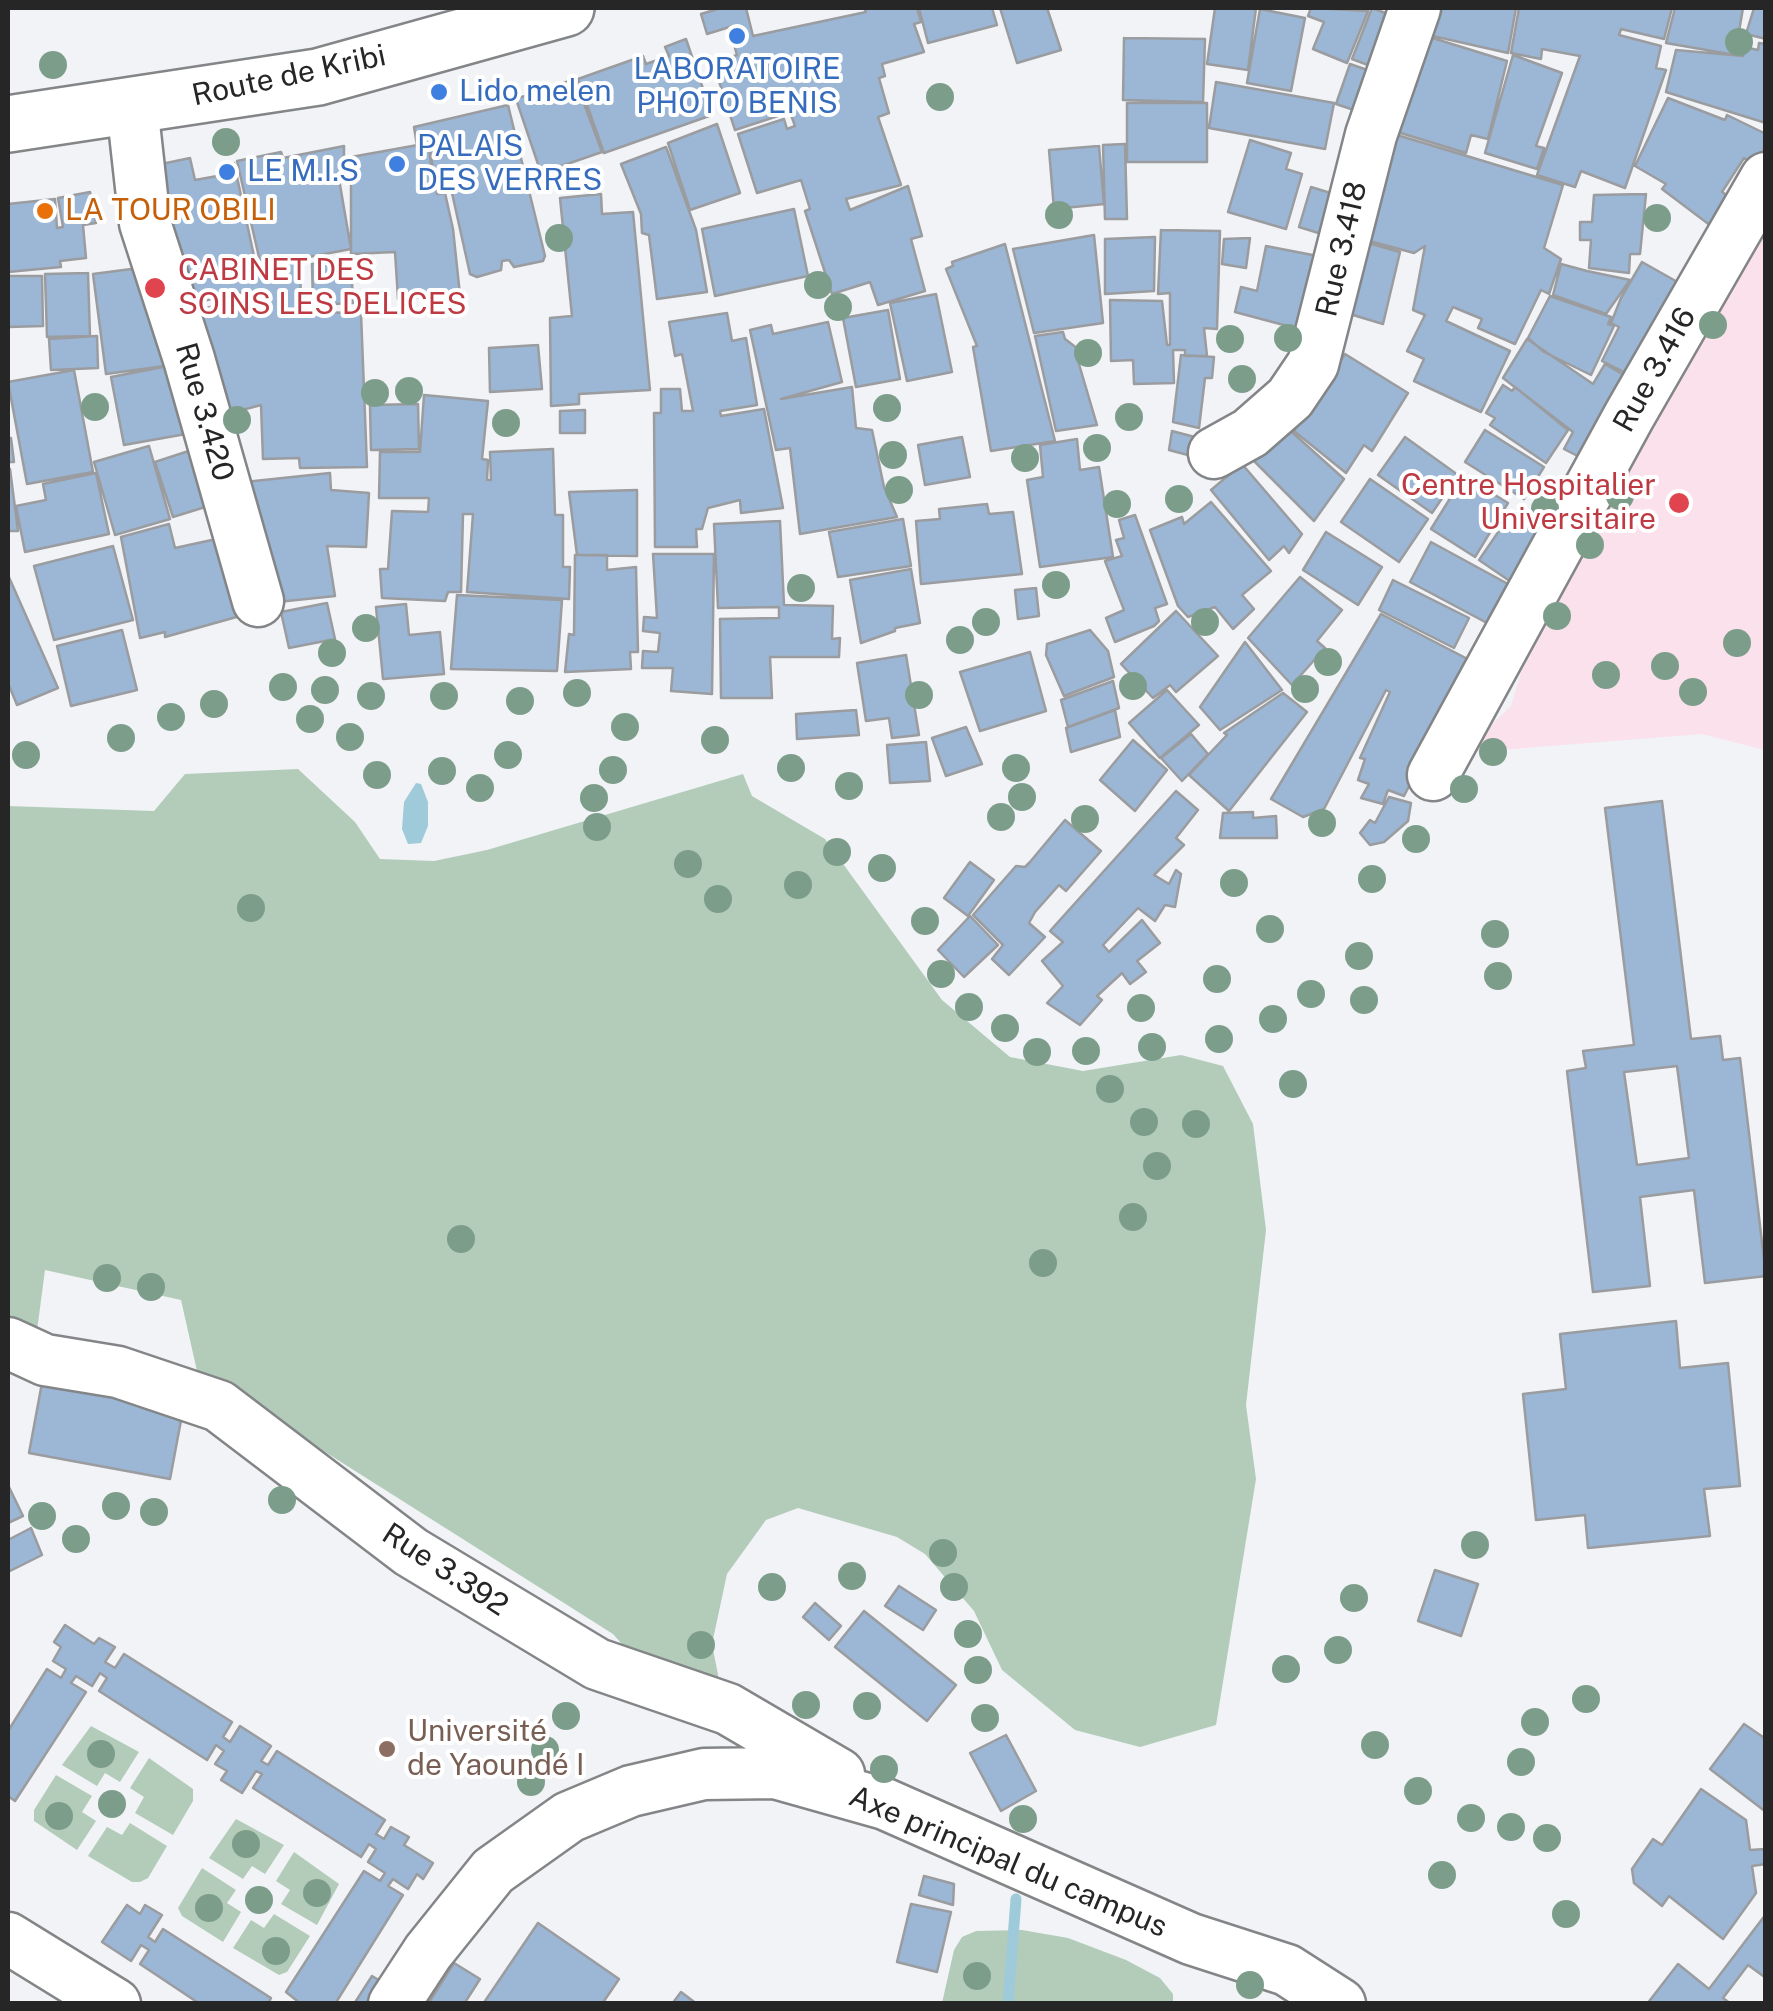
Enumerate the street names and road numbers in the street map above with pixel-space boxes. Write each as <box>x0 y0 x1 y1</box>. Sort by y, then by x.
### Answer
street label: Route de Kribi <box>189 38 389 114</box>
street label: Rue 3.418 <box>1309 178 1375 320</box>
street label: Rue 3.416 <box>1606 301 1704 439</box>
street label: Rue 3.420 <box>167 339 241 485</box>
street label: Rue 3.392 <box>375 1516 515 1624</box>
street label: Axe principal du campus <box>844 1779 1172 1945</box>

